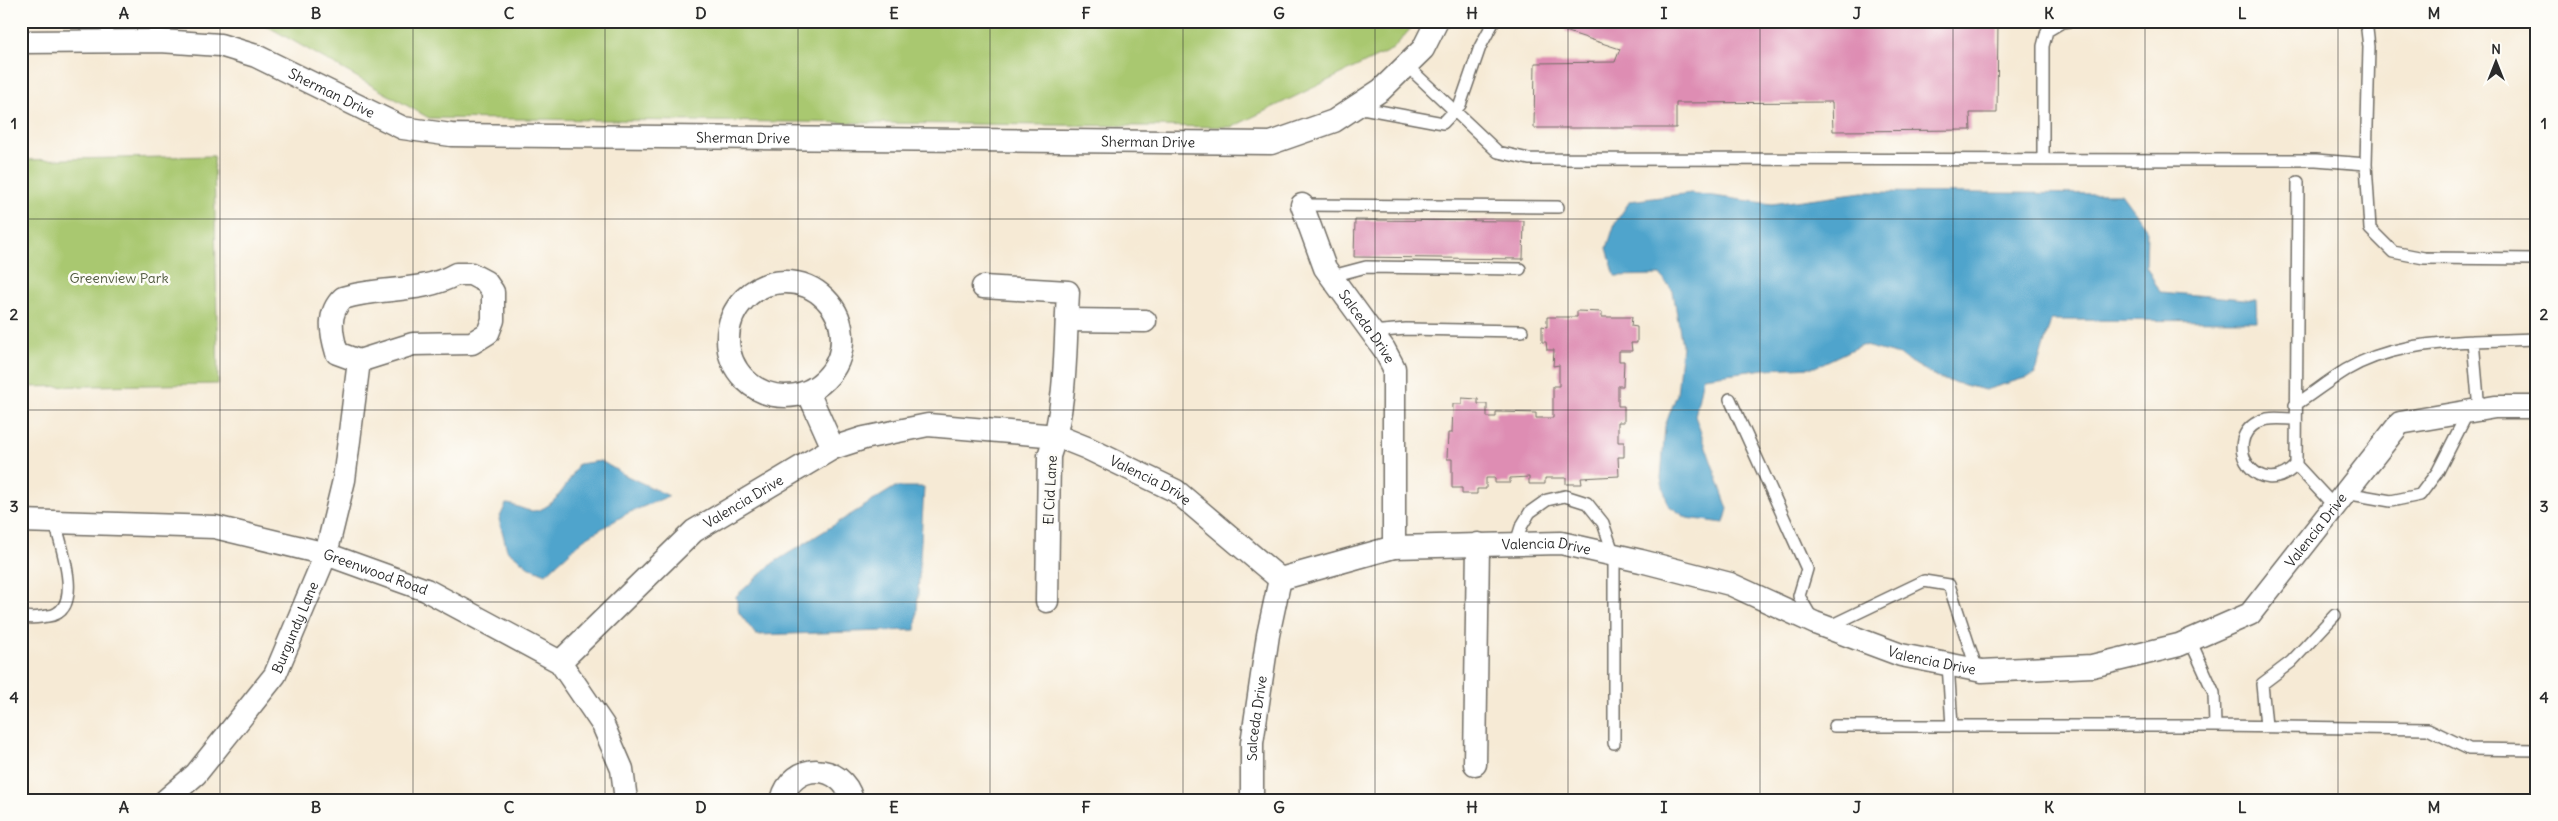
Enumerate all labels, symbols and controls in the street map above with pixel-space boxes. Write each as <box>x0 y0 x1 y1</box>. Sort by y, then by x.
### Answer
text: A <box>119 3 129 23</box>
text: B <box>311 3 322 23</box>
text: C <box>504 3 515 23</box>
text: D <box>695 3 707 23</box>
text: E <box>889 3 899 23</box>
text: F <box>1081 3 1091 23</box>
text: G <box>1273 3 1285 23</box>
text: H <box>1466 3 1478 23</box>
text: I <box>1661 3 1668 23</box>
text: J <box>1853 3 1862 23</box>
text: K <box>2044 3 2054 23</box>
text: L <box>2238 3 2247 23</box>
text: M <box>2428 3 2441 23</box>
north arrow <box>2470 38 2520 88</box>
text: N <box>2491 40 2501 58</box>
street label: Sherman Drive <box>285 64 378 122</box>
text: 1 <box>11 113 17 133</box>
text: 1 <box>2541 113 2547 133</box>
street label: Sherman Drive <box>696 128 790 147</box>
street label: Sherman Drive <box>1101 132 1195 151</box>
park label: Greenview Park <box>69 269 169 287</box>
street label: Salceda Drive <box>1335 286 1399 366</box>
text: 2 <box>10 304 19 324</box>
text: 2 <box>2540 304 2549 324</box>
street label: Valencia Drive <box>1107 451 1195 509</box>
street label: El Cid Lane <box>1039 455 1061 525</box>
street label: Valencia Drive <box>700 471 787 532</box>
street label: Valencia Drive <box>2281 489 2351 571</box>
text: 3 <box>9 496 19 516</box>
text: 3 <box>2539 496 2549 516</box>
street label: Valencia Drive <box>1501 534 1593 558</box>
street label: Greenwood Road <box>321 545 430 599</box>
street label: Burgundy Lane <box>268 579 322 676</box>
street label: Valencia Drive <box>1885 642 1977 679</box>
street label: Salceda Drive <box>1243 674 1271 761</box>
text: 4 <box>9 687 19 707</box>
text: 4 <box>2539 687 2549 707</box>
text: A <box>119 797 129 817</box>
text: B <box>311 797 322 817</box>
text: C <box>504 797 515 817</box>
text: D <box>695 797 707 817</box>
text: E <box>889 797 899 817</box>
text: F <box>1081 797 1091 817</box>
text: G <box>1273 797 1285 817</box>
text: H <box>1466 797 1478 817</box>
text: I <box>1661 797 1668 817</box>
text: J <box>1853 797 1862 817</box>
text: K <box>2044 797 2054 817</box>
text: L <box>2238 797 2247 817</box>
text: M <box>2428 797 2441 817</box>

